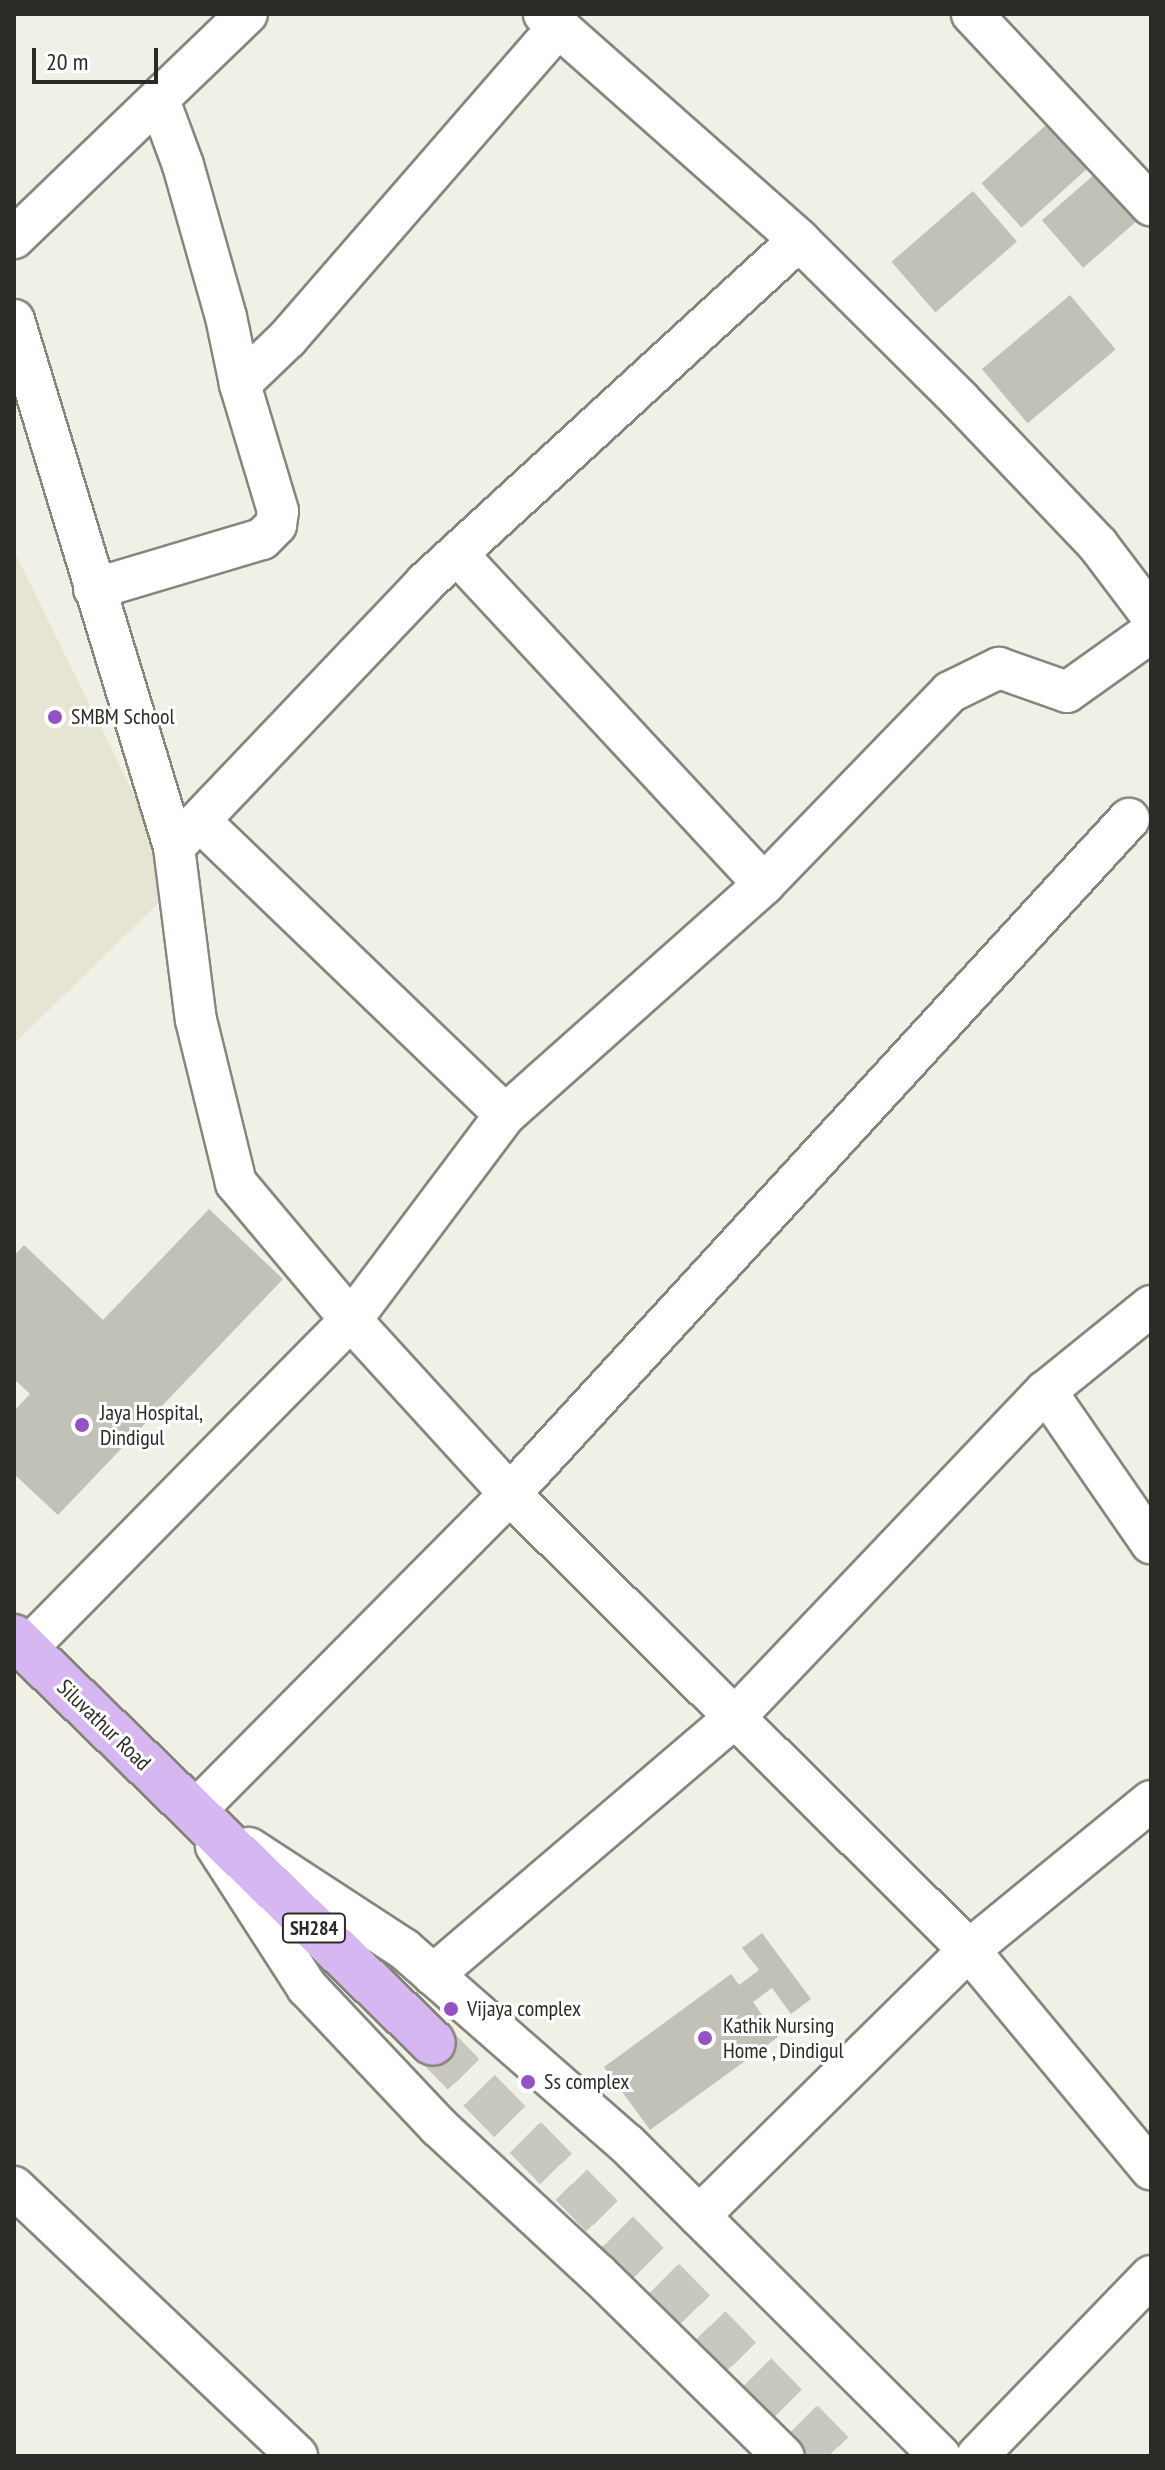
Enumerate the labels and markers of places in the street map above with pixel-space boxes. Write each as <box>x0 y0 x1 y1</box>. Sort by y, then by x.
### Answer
place label: SMBM School <box>71 704 175 730</box>
marker: SMBM School <box>46 708 64 726</box>
place label: Jaya Hospital, Dindigul <box>100 1399 203 1450</box>
marker: Jaya Hospital, Dindigul <box>71 1414 93 1436</box>
place label: Vijaya complex <box>467 1996 581 2022</box>
marker: Vijaya complex <box>442 2000 460 2018</box>
place label: Kathik Nursing Home , Dindigul <box>723 2012 846 2064</box>
marker: Kathik Nursing Home , Dindigul <box>694 2027 716 2049</box>
place label: Ss complex <box>544 2069 629 2095</box>
marker: Ss complex <box>519 2073 537 2091</box>

